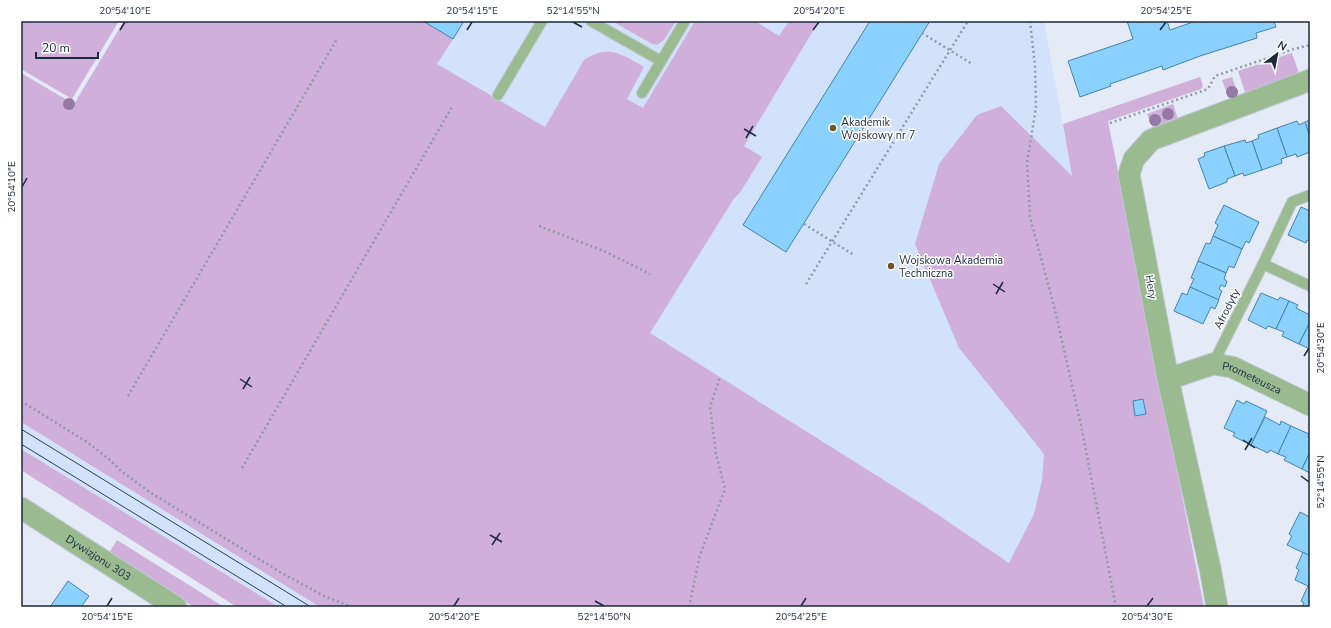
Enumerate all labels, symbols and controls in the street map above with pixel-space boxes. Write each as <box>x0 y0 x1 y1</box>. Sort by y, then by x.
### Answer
text: 20°54'10"E <box>99 4 151 18</box>
text: 20°54'15"E <box>446 4 498 18</box>
text: 52°14'55"N <box>546 4 600 18</box>
text: 20°54'20"E <box>793 4 845 18</box>
text: 20°54'25"E <box>1140 4 1192 18</box>
scale bar <box>36 34 98 60</box>
north arrow <box>1257 34 1297 74</box>
text: N <box>1275 37 1290 54</box>
text: 20 m <box>42 40 70 56</box>
place label: Akademik Wojskowy nr 7 <box>841 115 915 143</box>
marker: Akademik Wojskowy nr 7 <box>828 123 838 133</box>
text: 20°54'10"E <box>5 161 19 213</box>
place label: Wojskowa Akademia Techniczna <box>899 253 1003 281</box>
marker: Wojskowa Akademia Techniczna <box>886 261 896 271</box>
street label: Hery <box>1141 274 1161 301</box>
street label: Afrodyty <box>1210 286 1244 332</box>
text: 20°54'30"E <box>1314 322 1328 374</box>
street label: Prometeusza <box>1221 358 1284 398</box>
text: 52°14'55"N <box>1314 455 1328 509</box>
street label: Dywizjonu 303 <box>63 531 134 584</box>
text: 20°54'15"E <box>81 610 133 624</box>
text: 20°54'20"E <box>428 610 480 624</box>
text: 52°14'50"N <box>577 610 631 624</box>
text: 20°54'25"E <box>775 610 827 624</box>
text: 20°54'30"E <box>1121 610 1173 624</box>

